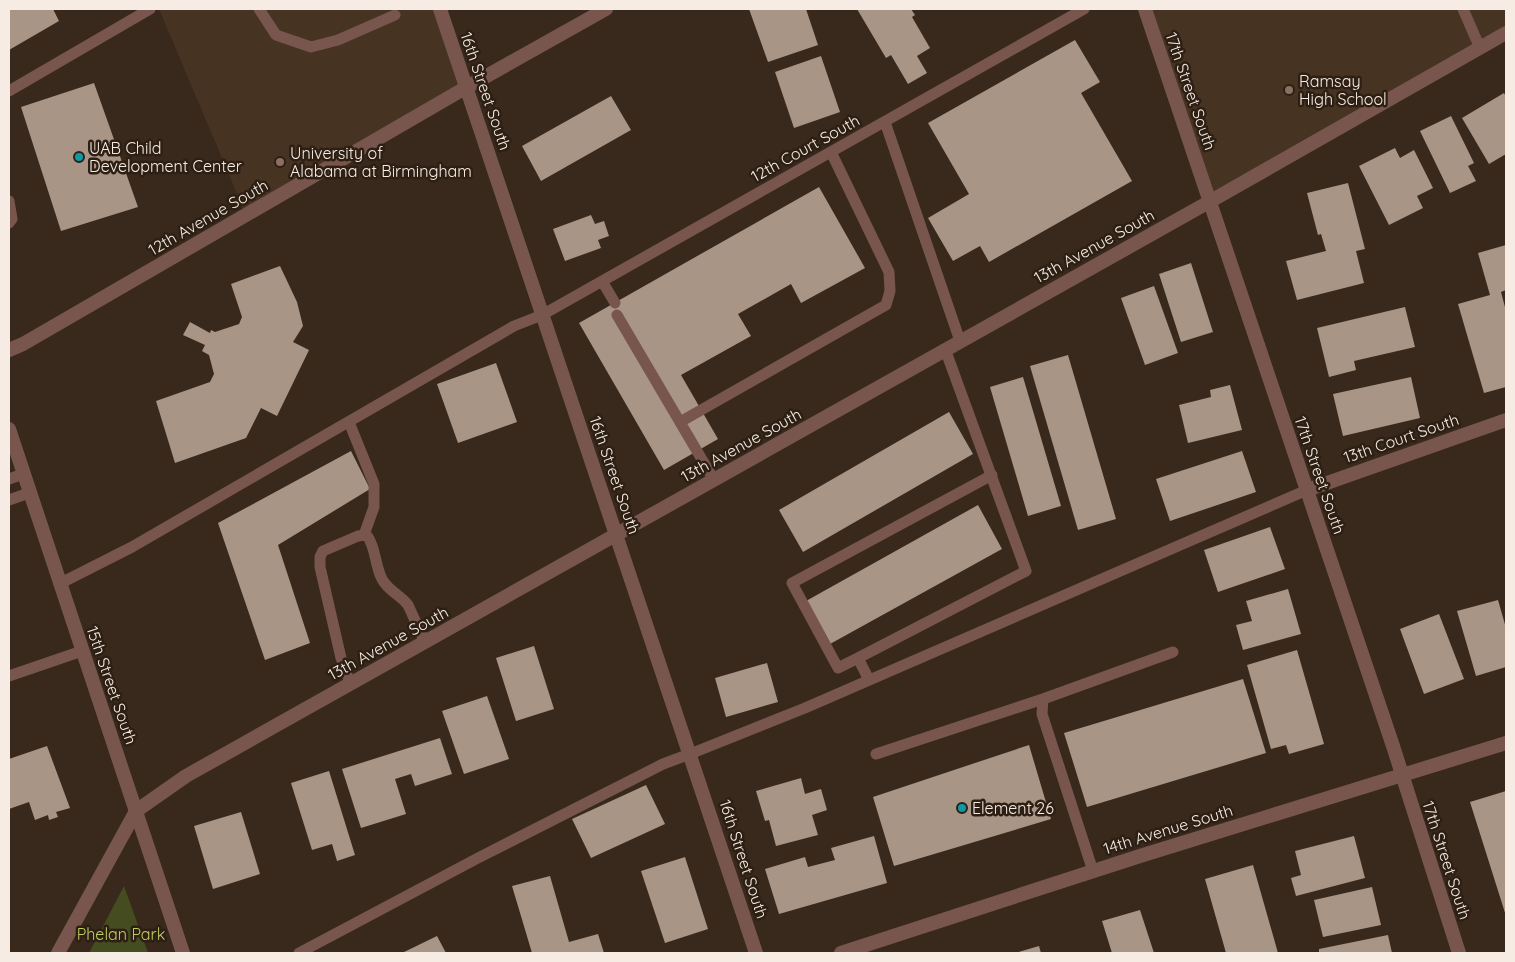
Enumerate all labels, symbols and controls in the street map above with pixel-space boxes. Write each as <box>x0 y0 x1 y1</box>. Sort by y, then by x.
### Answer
street label: 16th Street South <box>456 29 516 153</box>
street label: 17th Street South <box>1161 29 1221 153</box>
place label: Ramsay High School <box>1299 71 1387 109</box>
marker: Ramsay High School <box>1283 84 1295 96</box>
street label: 12th Court South <box>747 110 863 186</box>
place label: UAB Child Development Center <box>89 138 242 176</box>
place label: University of Alabama at Birmingham <box>290 143 472 181</box>
marker: UAB Child Development Center <box>73 151 85 163</box>
marker: University of Alabama at Birmingham <box>274 156 286 168</box>
street label: 12th Avenue South <box>145 175 271 259</box>
street label: 13th Avenue South <box>1030 205 1158 287</box>
street label: 13th Avenue South <box>677 404 805 486</box>
street label: 13th Court South <box>1341 409 1461 467</box>
street label: 16th Street South <box>585 413 645 537</box>
street label: 17th Street South <box>1290 413 1350 537</box>
street label: 13th Avenue South <box>324 602 452 684</box>
street label: 15th Street South <box>82 623 142 747</box>
street label: 16th Street South <box>715 797 773 921</box>
place label: Element 26 <box>972 798 1054 818</box>
street label: 17th Street South <box>1418 798 1476 922</box>
street label: 14th Avenue South <box>1101 800 1235 858</box>
marker: Element 26 <box>956 802 968 814</box>
park label: Phelan Park <box>77 924 165 944</box>

